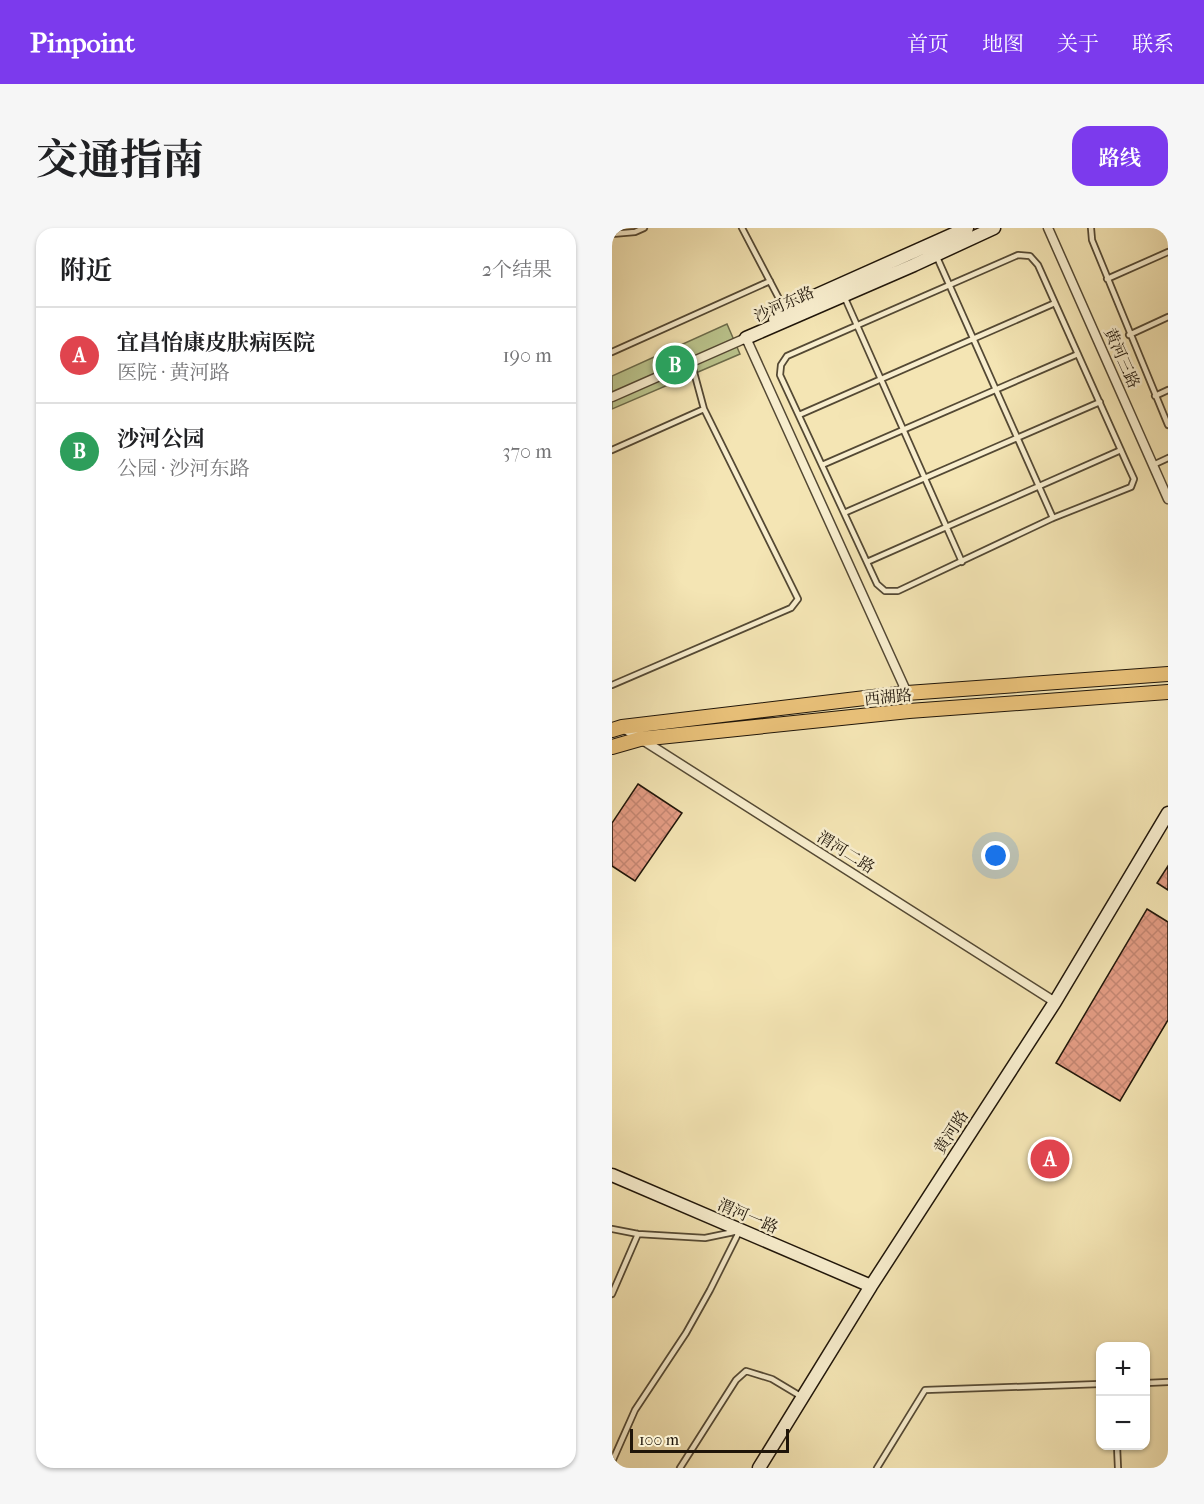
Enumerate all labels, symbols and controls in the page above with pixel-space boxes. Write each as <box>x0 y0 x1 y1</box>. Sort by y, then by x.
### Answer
text: Pinpoint <box>30 26 135 59</box>
text: 首页 <box>907 32 949 56</box>
text: 地图 <box>982 32 1024 56</box>
text: 关于 <box>1057 32 1099 56</box>
text: 联系 <box>1132 32 1174 56</box>
button: 路线 <box>1072 126 1168 186</box>
text: 交通指南 <box>36 136 204 185</box>
text: 附近 <box>60 255 112 286</box>
text: 2个结果 <box>482 258 552 281</box>
street label: 沙河东路 <box>751 282 817 326</box>
street label: 黄河三路 <box>1100 325 1144 391</box>
text: 宜昌怡康皮肤病医院 <box>117 330 315 356</box>
pin: B <box>656 342 694 388</box>
text: A <box>73 344 86 367</box>
text: 190 m <box>502 344 552 367</box>
text: 医院 · 黄河路 <box>117 361 230 384</box>
text: 沙河公园 <box>117 426 205 452</box>
text: B <box>73 440 86 463</box>
text: 370 m <box>502 440 552 463</box>
text: 公园 · 沙河东路 <box>117 457 250 480</box>
street label: 西湖路 <box>863 685 913 709</box>
street label: 渭河二路 <box>814 827 878 877</box>
your location <box>981 841 1010 870</box>
street label: 黄河路 <box>930 1107 972 1157</box>
pin: A <box>1030 1136 1070 1182</box>
street label: 渭河一路 <box>715 1195 781 1237</box>
map controls <box>1096 1342 1150 1450</box>
button: + <box>1096 1342 1150 1396</box>
button: − <box>1096 1396 1150 1450</box>
scale bar <box>630 1426 789 1454</box>
text: 100 m <box>639 1430 679 1449</box>

